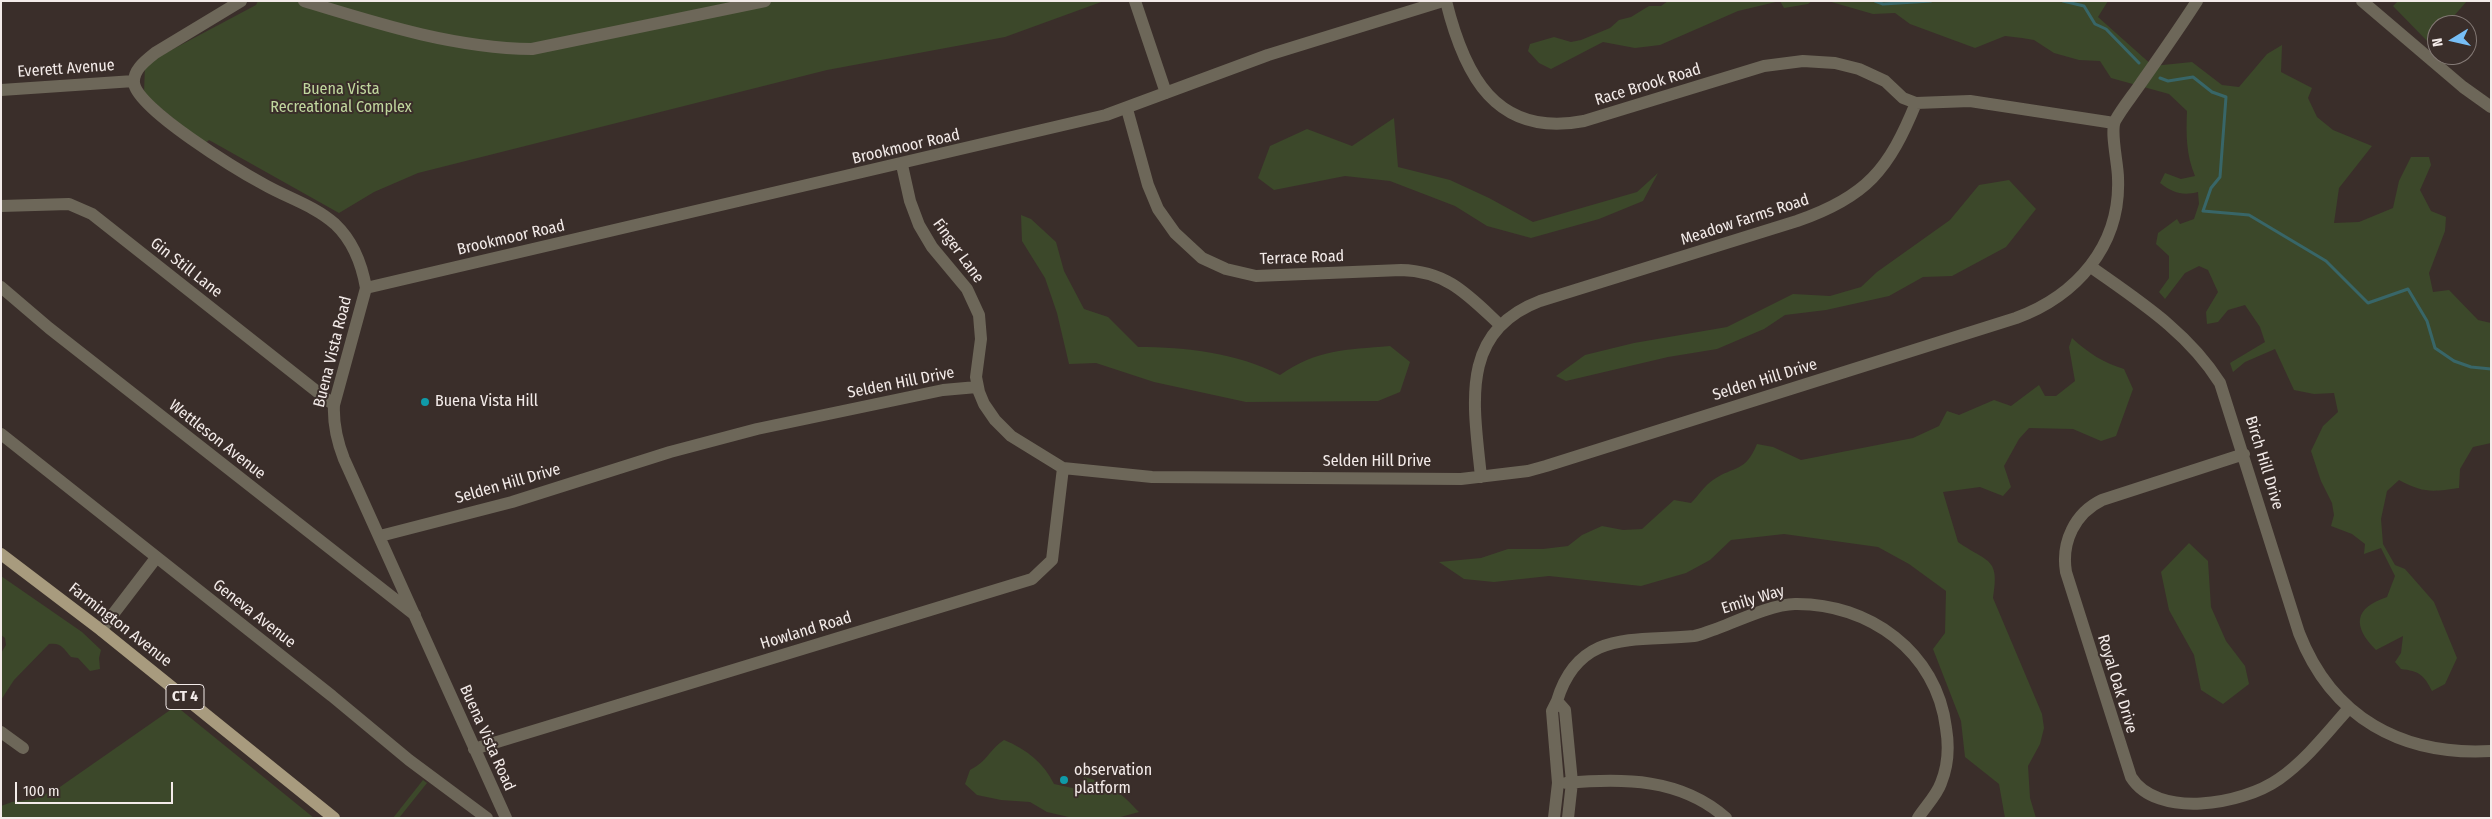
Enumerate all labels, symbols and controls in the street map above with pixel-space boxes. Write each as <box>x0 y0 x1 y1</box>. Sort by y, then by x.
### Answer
north arrow <box>2427 15 2477 65</box>
text: N <box>2429 37 2447 48</box>
street label: Everett Avenue <box>17 56 115 82</box>
street label: Race Brook Road <box>1593 60 1703 110</box>
park label: Buena Vista Recreational Complex <box>270 80 412 118</box>
street label: Brookmoor Road <box>850 125 962 169</box>
street label: Meadow Farms Road <box>1678 190 1812 250</box>
street label: Finger Lane <box>928 215 988 287</box>
street label: Brookmoor Road <box>455 216 567 260</box>
street label: Gin Still Lane <box>146 234 226 302</box>
street label: Terrace Road <box>1260 247 1344 269</box>
street label: Buena Vista Road <box>310 294 356 410</box>
street label: Selden Hill Drive <box>1710 355 1820 405</box>
street label: Selden Hill Drive <box>846 363 956 403</box>
place label: Buena Vista Hill <box>435 392 538 412</box>
street label: Wettleson Avenue <box>165 396 269 484</box>
marker: Buena Vista Hill <box>419 396 431 408</box>
street label: Birch Hill Drive <box>2241 414 2287 512</box>
street label: Selden Hill Drive <box>1323 452 1431 472</box>
street label: Selden Hill Drive <box>453 460 563 508</box>
street label: Geneva Avenue <box>209 576 299 652</box>
street label: Farmington Avenue <box>65 579 175 671</box>
street label: Emily Way <box>1719 581 1787 619</box>
street label: Howland Road <box>758 608 854 654</box>
street label: Royal Oak Drive <box>2093 632 2141 736</box>
street label: Buena Vista Road <box>455 682 519 794</box>
road number: CT 4 <box>166 684 204 710</box>
place label: observation platform <box>1074 761 1152 799</box>
scale bar <box>18 772 175 804</box>
marker: observation platform <box>1058 774 1070 786</box>
text: 100 m <box>23 782 60 800</box>

